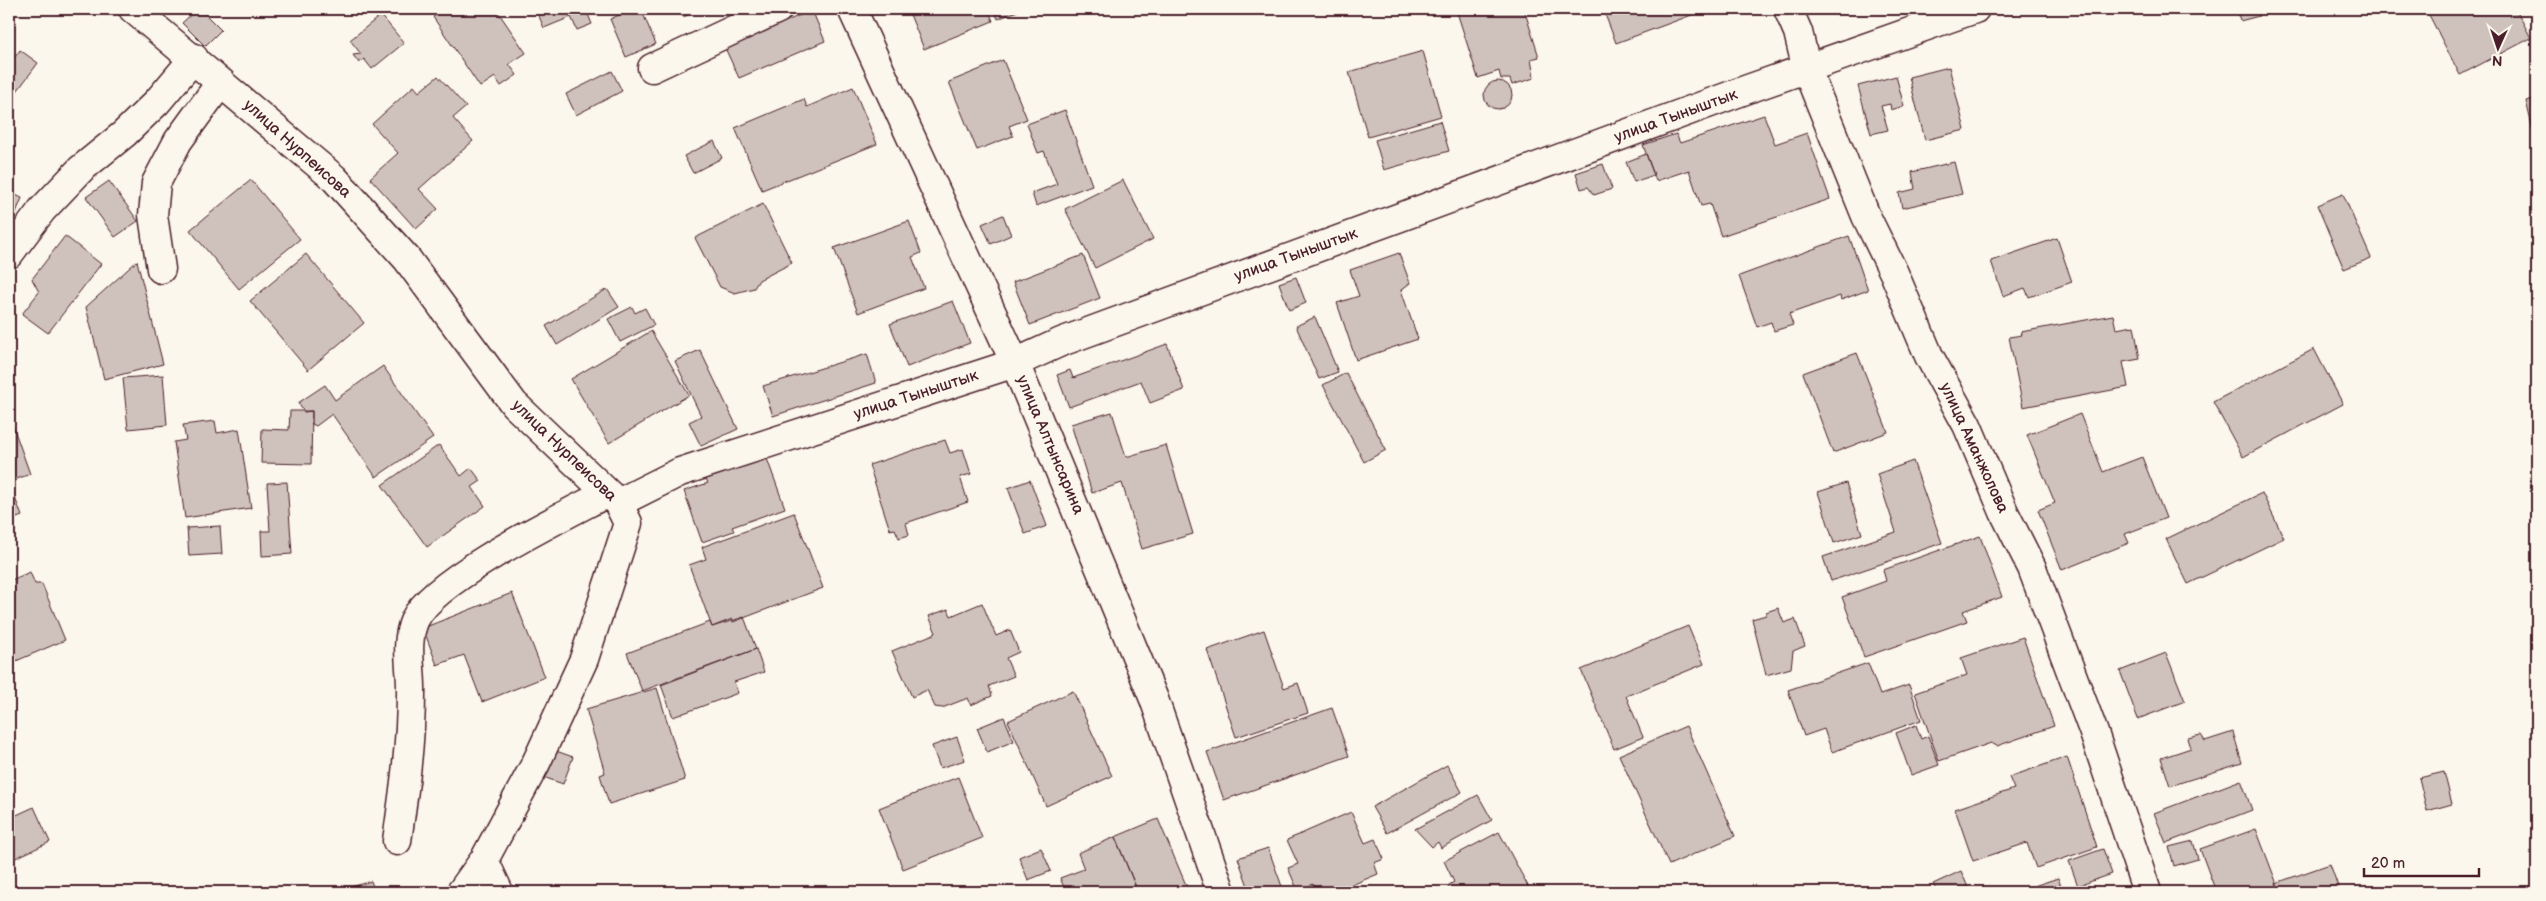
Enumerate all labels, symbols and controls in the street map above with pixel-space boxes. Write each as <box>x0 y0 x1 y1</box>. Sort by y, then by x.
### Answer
north arrow <box>2474 22 2524 72</box>
text: N <box>2492 52 2503 69</box>
street label: улица Тыныштык <box>1612 85 1741 147</box>
street label: улица Нурпеисова <box>239 96 355 203</box>
street label: улица Тыныштык <box>1232 224 1361 286</box>
street label: улица Тыныштык <box>851 366 981 424</box>
street label: улица Алтынсарина <box>1012 373 1088 518</box>
street label: улица Аманжолова <box>1935 380 2013 517</box>
street label: улица Нурпеисова <box>508 396 621 506</box>
scale bar <box>2364 846 2478 878</box>
text: 20 m <box>2371 854 2405 873</box>

